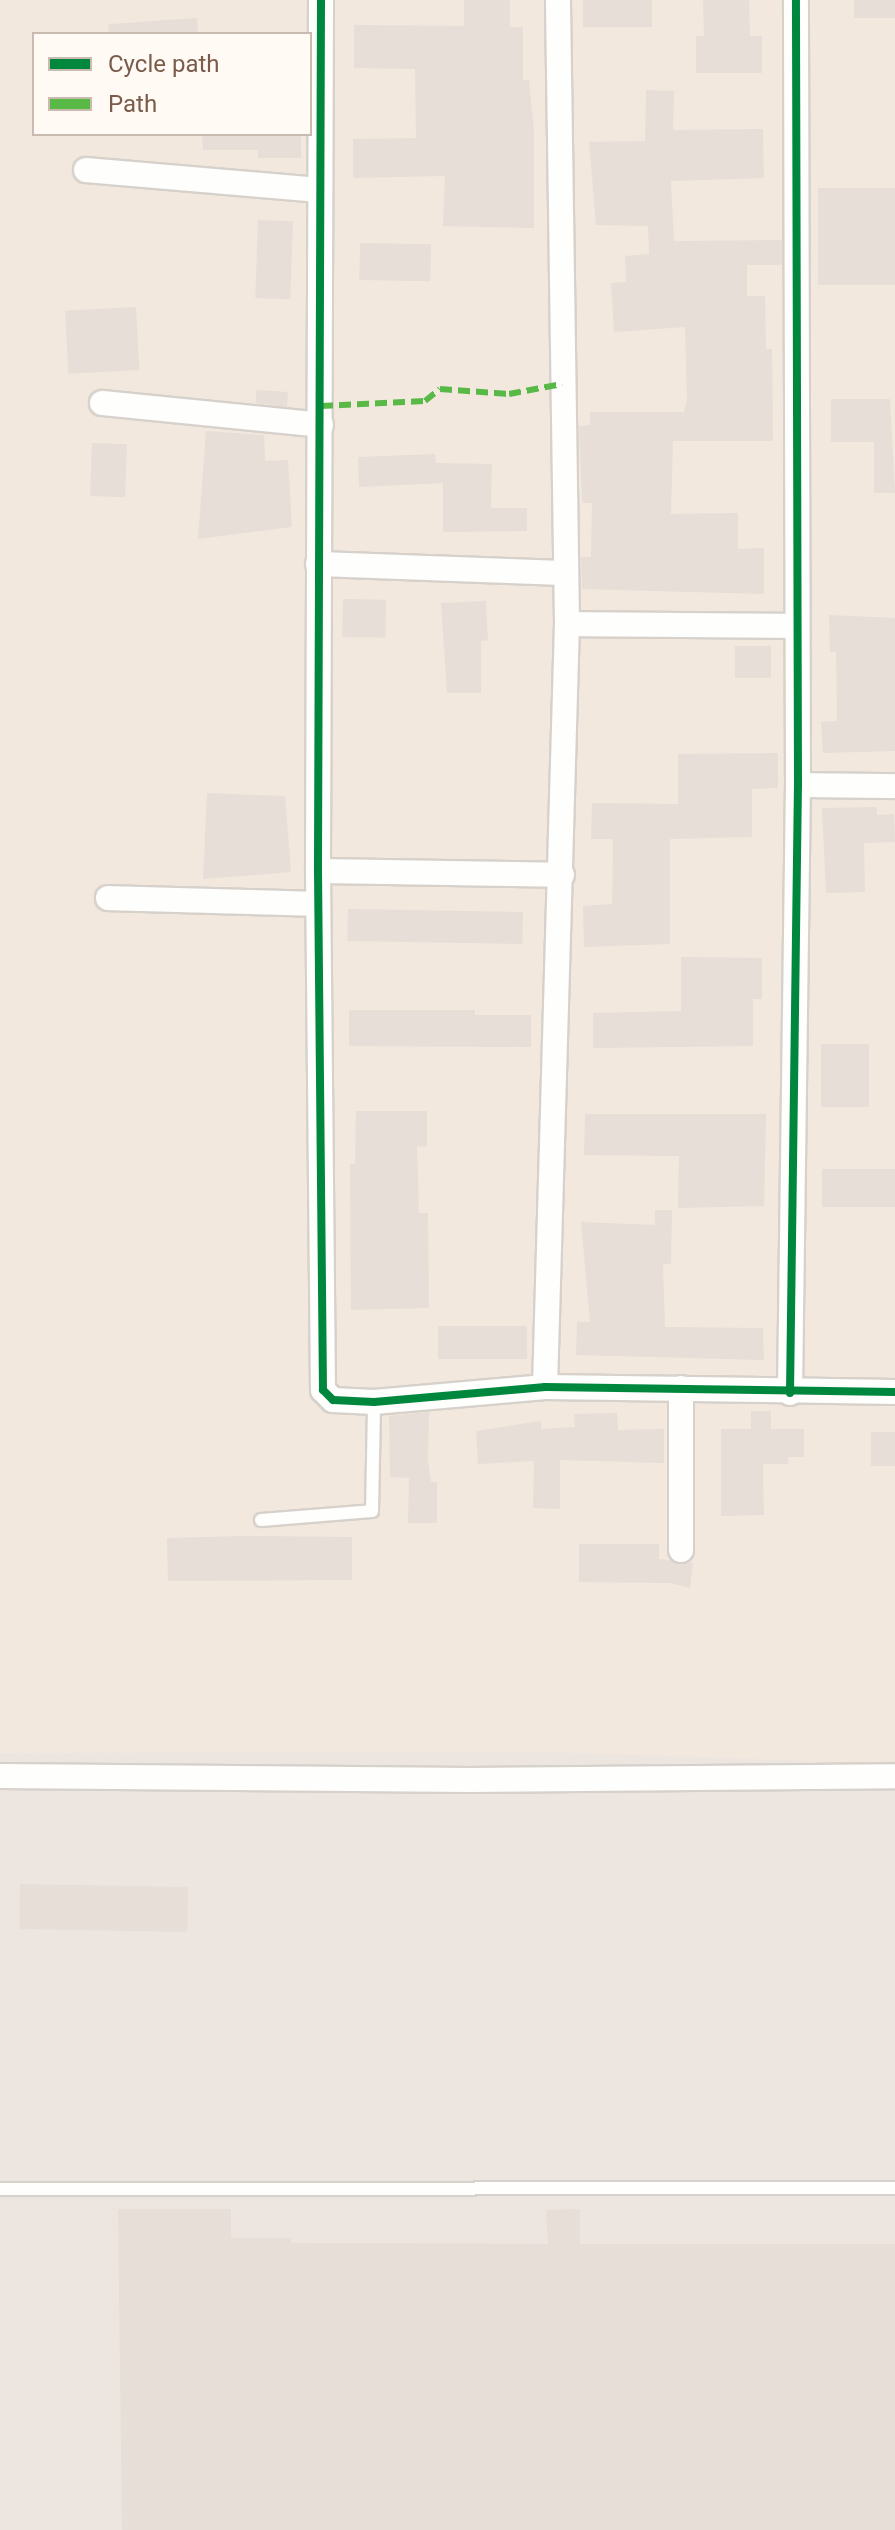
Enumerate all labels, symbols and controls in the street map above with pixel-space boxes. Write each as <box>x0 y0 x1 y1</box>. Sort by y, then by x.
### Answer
legend <box>32 32 312 136</box>
text: Cycle path <box>108 50 220 78</box>
text: Path <box>108 90 157 118</box>

